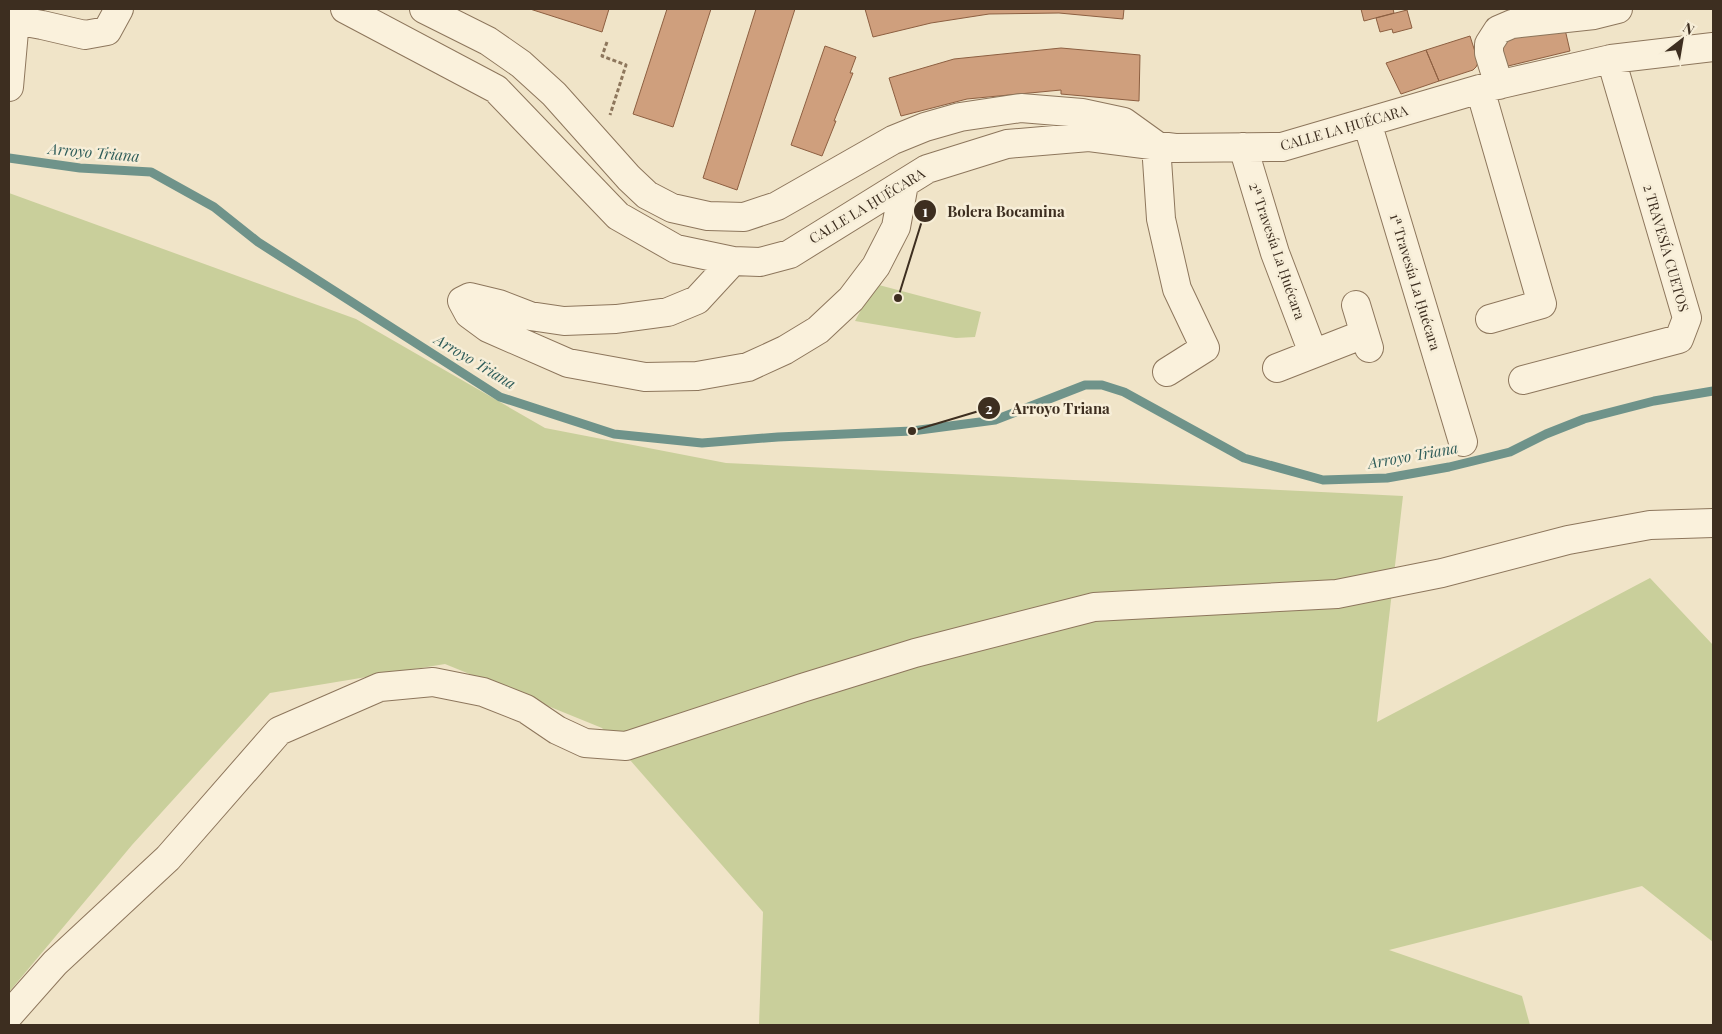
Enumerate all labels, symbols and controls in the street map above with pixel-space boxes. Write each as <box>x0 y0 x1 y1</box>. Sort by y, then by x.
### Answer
north arrow <box>1657 15 1707 65</box>
text: N <box>1680 18 1698 39</box>
street label: CALLE LA ḤUÉCARA <box>1278 100 1410 155</box>
water label: Arroyo Triana <box>46 138 141 166</box>
street label: CALLE LA ḤUÉCARA <box>805 163 928 248</box>
street label: 2ª Travesía La Ḥuécara <box>1245 180 1310 322</box>
street label: 2 TRAVESÍA CUETOS <box>1639 182 1694 314</box>
callout: Bolera Bocamina <box>913 196 1075 226</box>
text: 1 <box>922 201 928 221</box>
text: Bolera Bocamina <box>947 201 1065 221</box>
street label: 1ª Travesía La Ḥuécara <box>1386 211 1445 353</box>
water label: Arroyo Triana <box>430 328 520 393</box>
callout: Arroyo Triana <box>977 393 1120 423</box>
text: 2 <box>985 398 993 418</box>
text: Arroyo Triana <box>1011 398 1110 418</box>
water label: Arroyo Triana <box>1364 437 1460 473</box>

